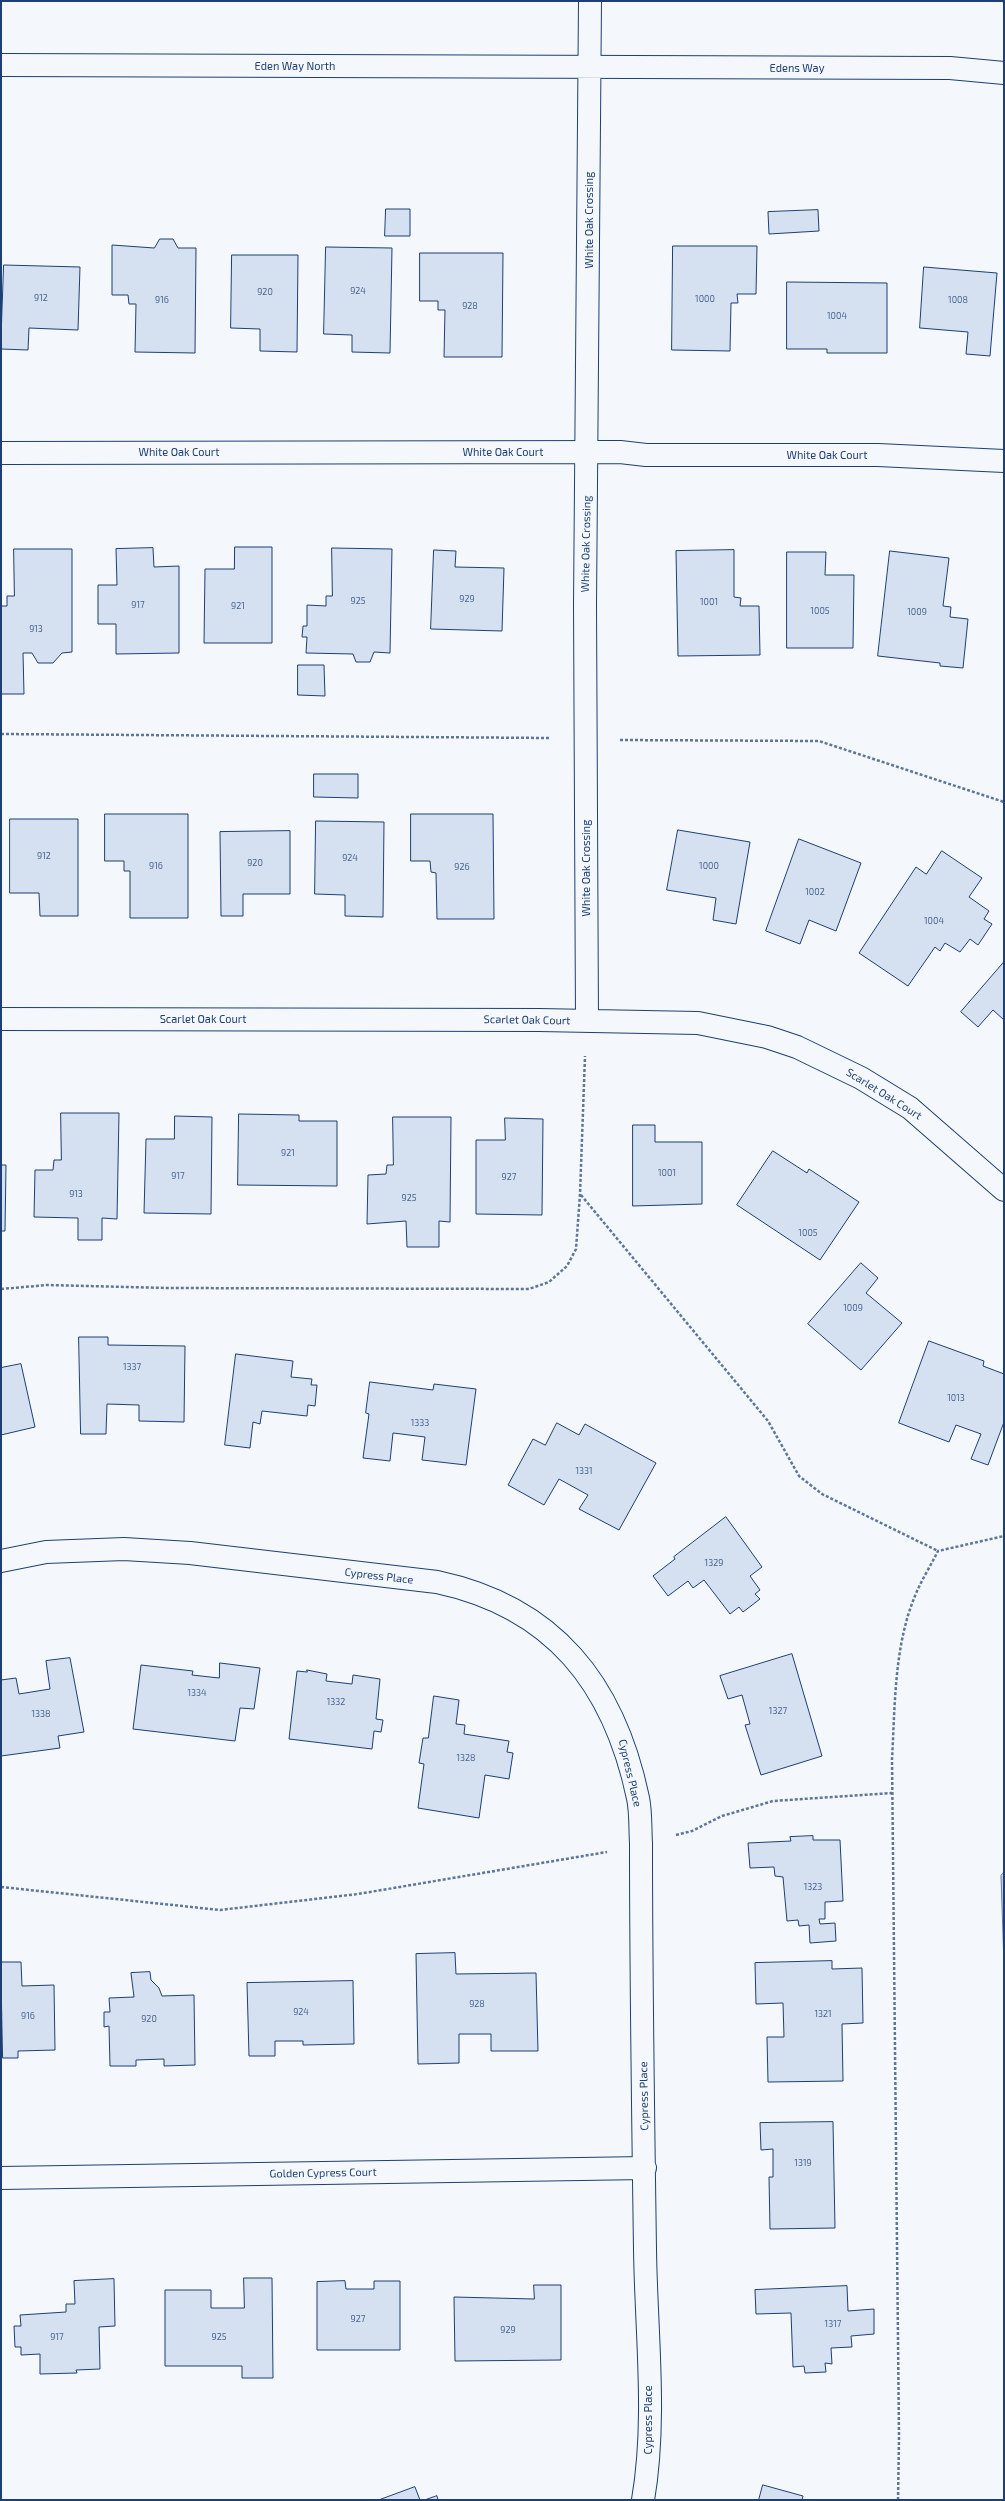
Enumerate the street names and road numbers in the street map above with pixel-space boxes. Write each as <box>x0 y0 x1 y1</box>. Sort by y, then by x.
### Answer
street label: Eden Way North <box>255 59 335 73</box>
street label: Edens Way <box>770 61 824 75</box>
street label: White Oak Crossing <box>582 172 596 268</box>
street label: White Oak Court <box>139 445 219 459</box>
street label: White Oak Court <box>463 445 543 459</box>
street label: White Oak Court <box>787 448 867 462</box>
street label: White Oak Crossing <box>579 496 593 592</box>
street label: White Oak Crossing <box>579 820 593 916</box>
street label: Scarlet Oak Court <box>160 1012 246 1026</box>
street label: Scarlet Oak Court <box>484 1013 570 1027</box>
street label: Scarlet Oak Court <box>844 1065 924 1123</box>
street label: Cypress Place <box>344 1565 414 1587</box>
street label: Cypress Place <box>616 1738 644 1808</box>
street label: Cypress Place <box>637 2061 651 2131</box>
street label: Golden Cypress Court <box>269 2165 377 2181</box>
street label: Cypress Place <box>641 2385 655 2455</box>

